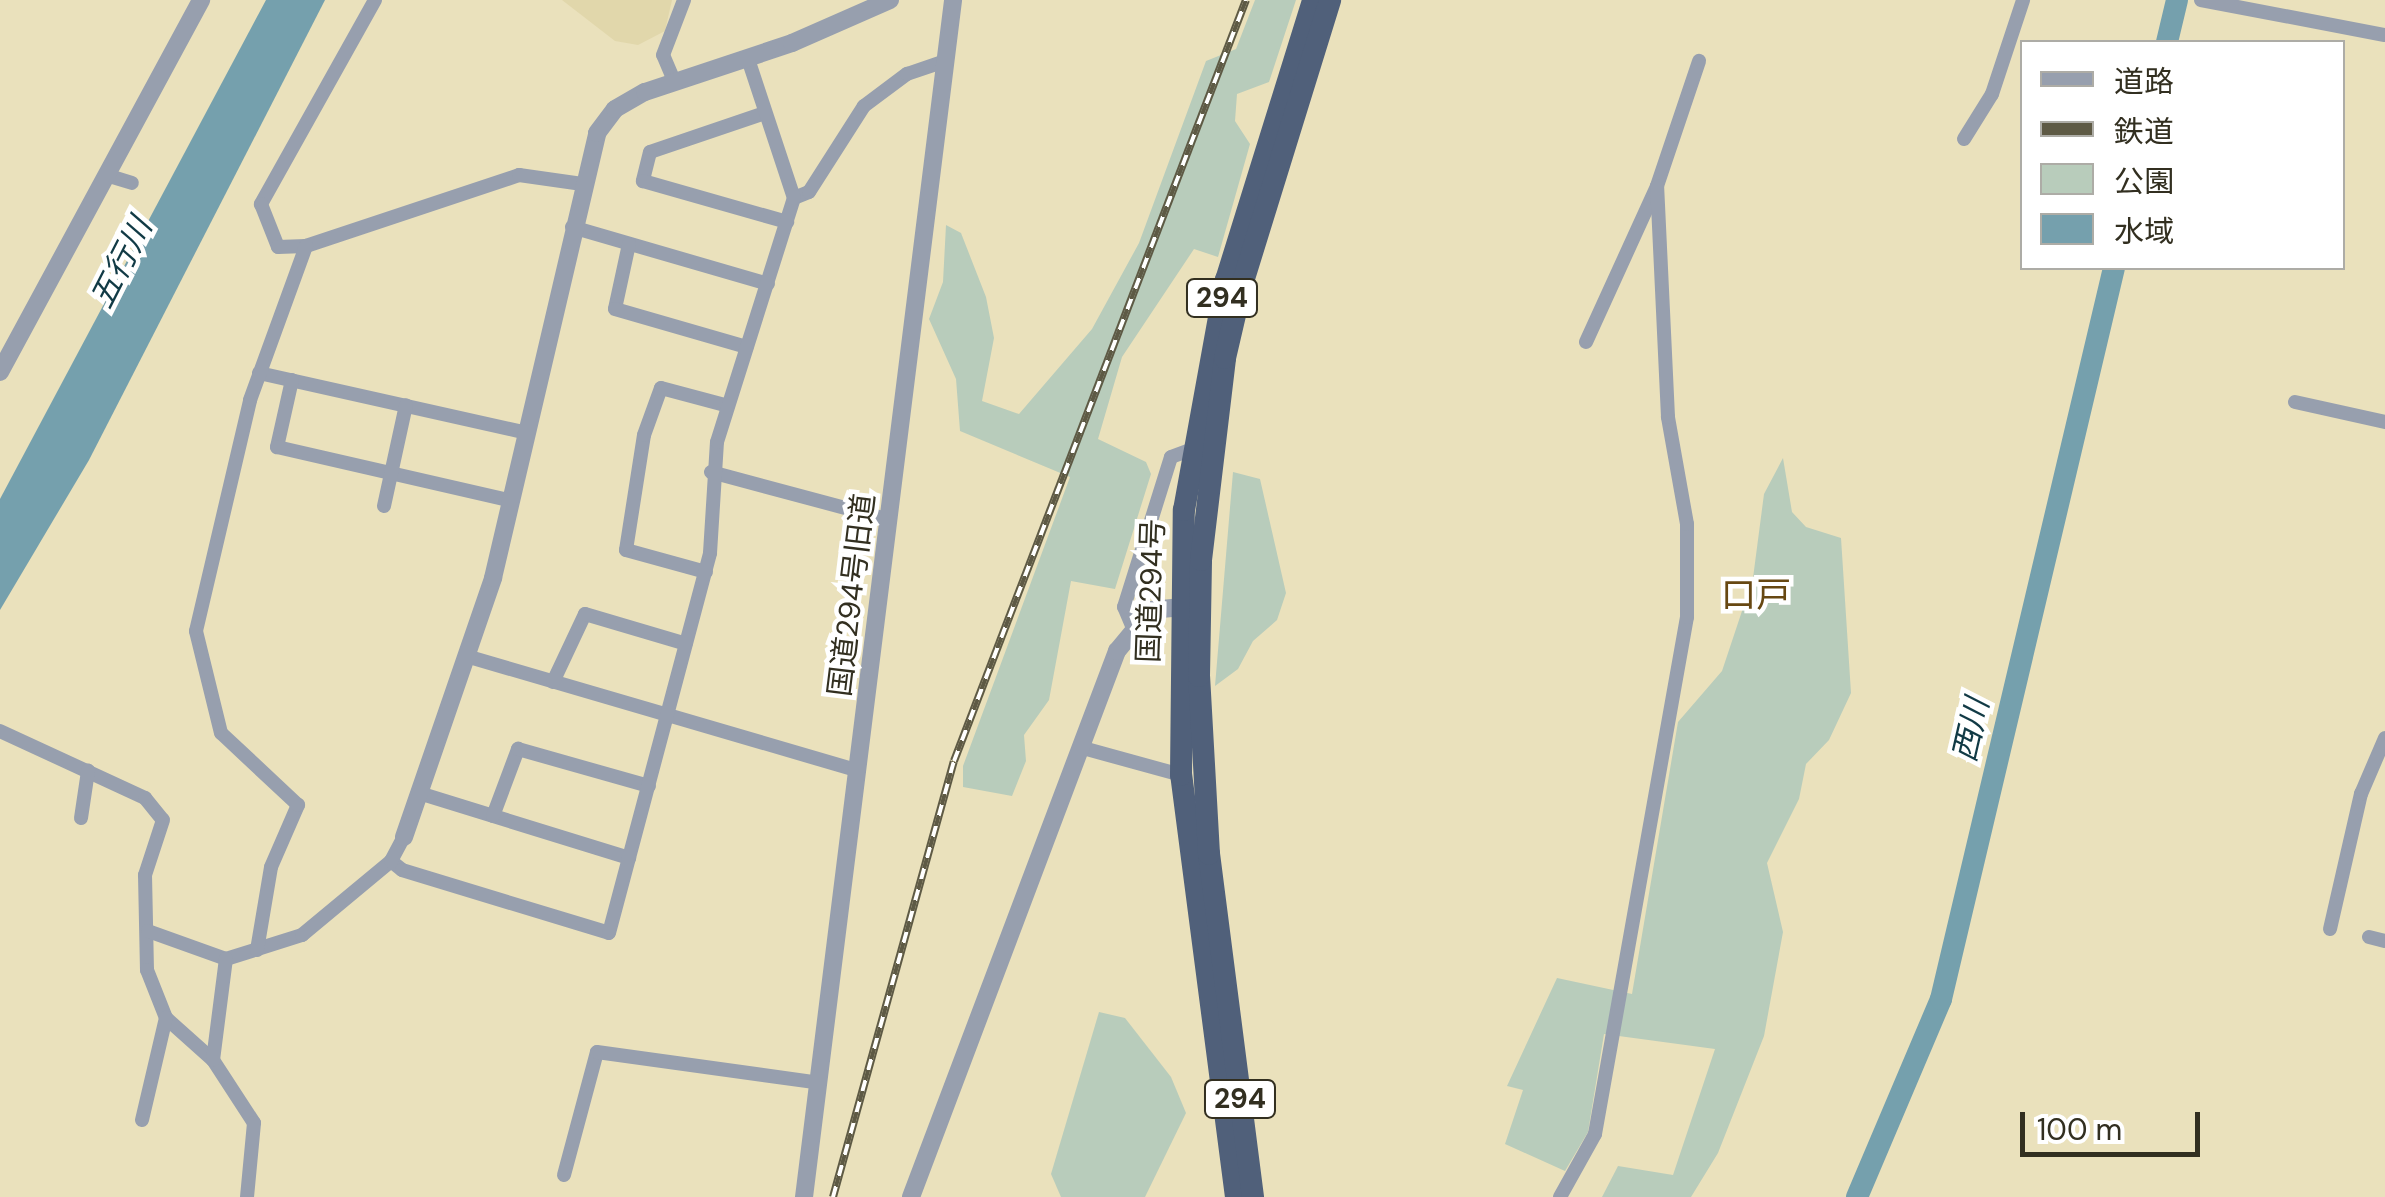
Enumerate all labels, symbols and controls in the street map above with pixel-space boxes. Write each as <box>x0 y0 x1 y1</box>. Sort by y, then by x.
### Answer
legend <box>2020 40 2345 270</box>
text: 道路 <box>2114 62 2174 101</box>
text: 鉄道 <box>2114 112 2174 151</box>
text: 公園 <box>2114 162 2174 201</box>
water label: 五行川 <box>82 212 160 314</box>
text: 水域 <box>2114 212 2174 251</box>
road number: 294 <box>1184 275 1260 321</box>
street label: 国道294号旧道 <box>822 492 882 698</box>
street label: 国道294号 <box>1130 518 1172 664</box>
district label: 口戸 <box>1721 574 1791 616</box>
water label: 西川 <box>1945 695 1997 765</box>
road number: 294 <box>1202 1076 1278 1122</box>
scale bar <box>2025 1092 2205 1154</box>
text: 100 m <box>2037 1110 2122 1149</box>

